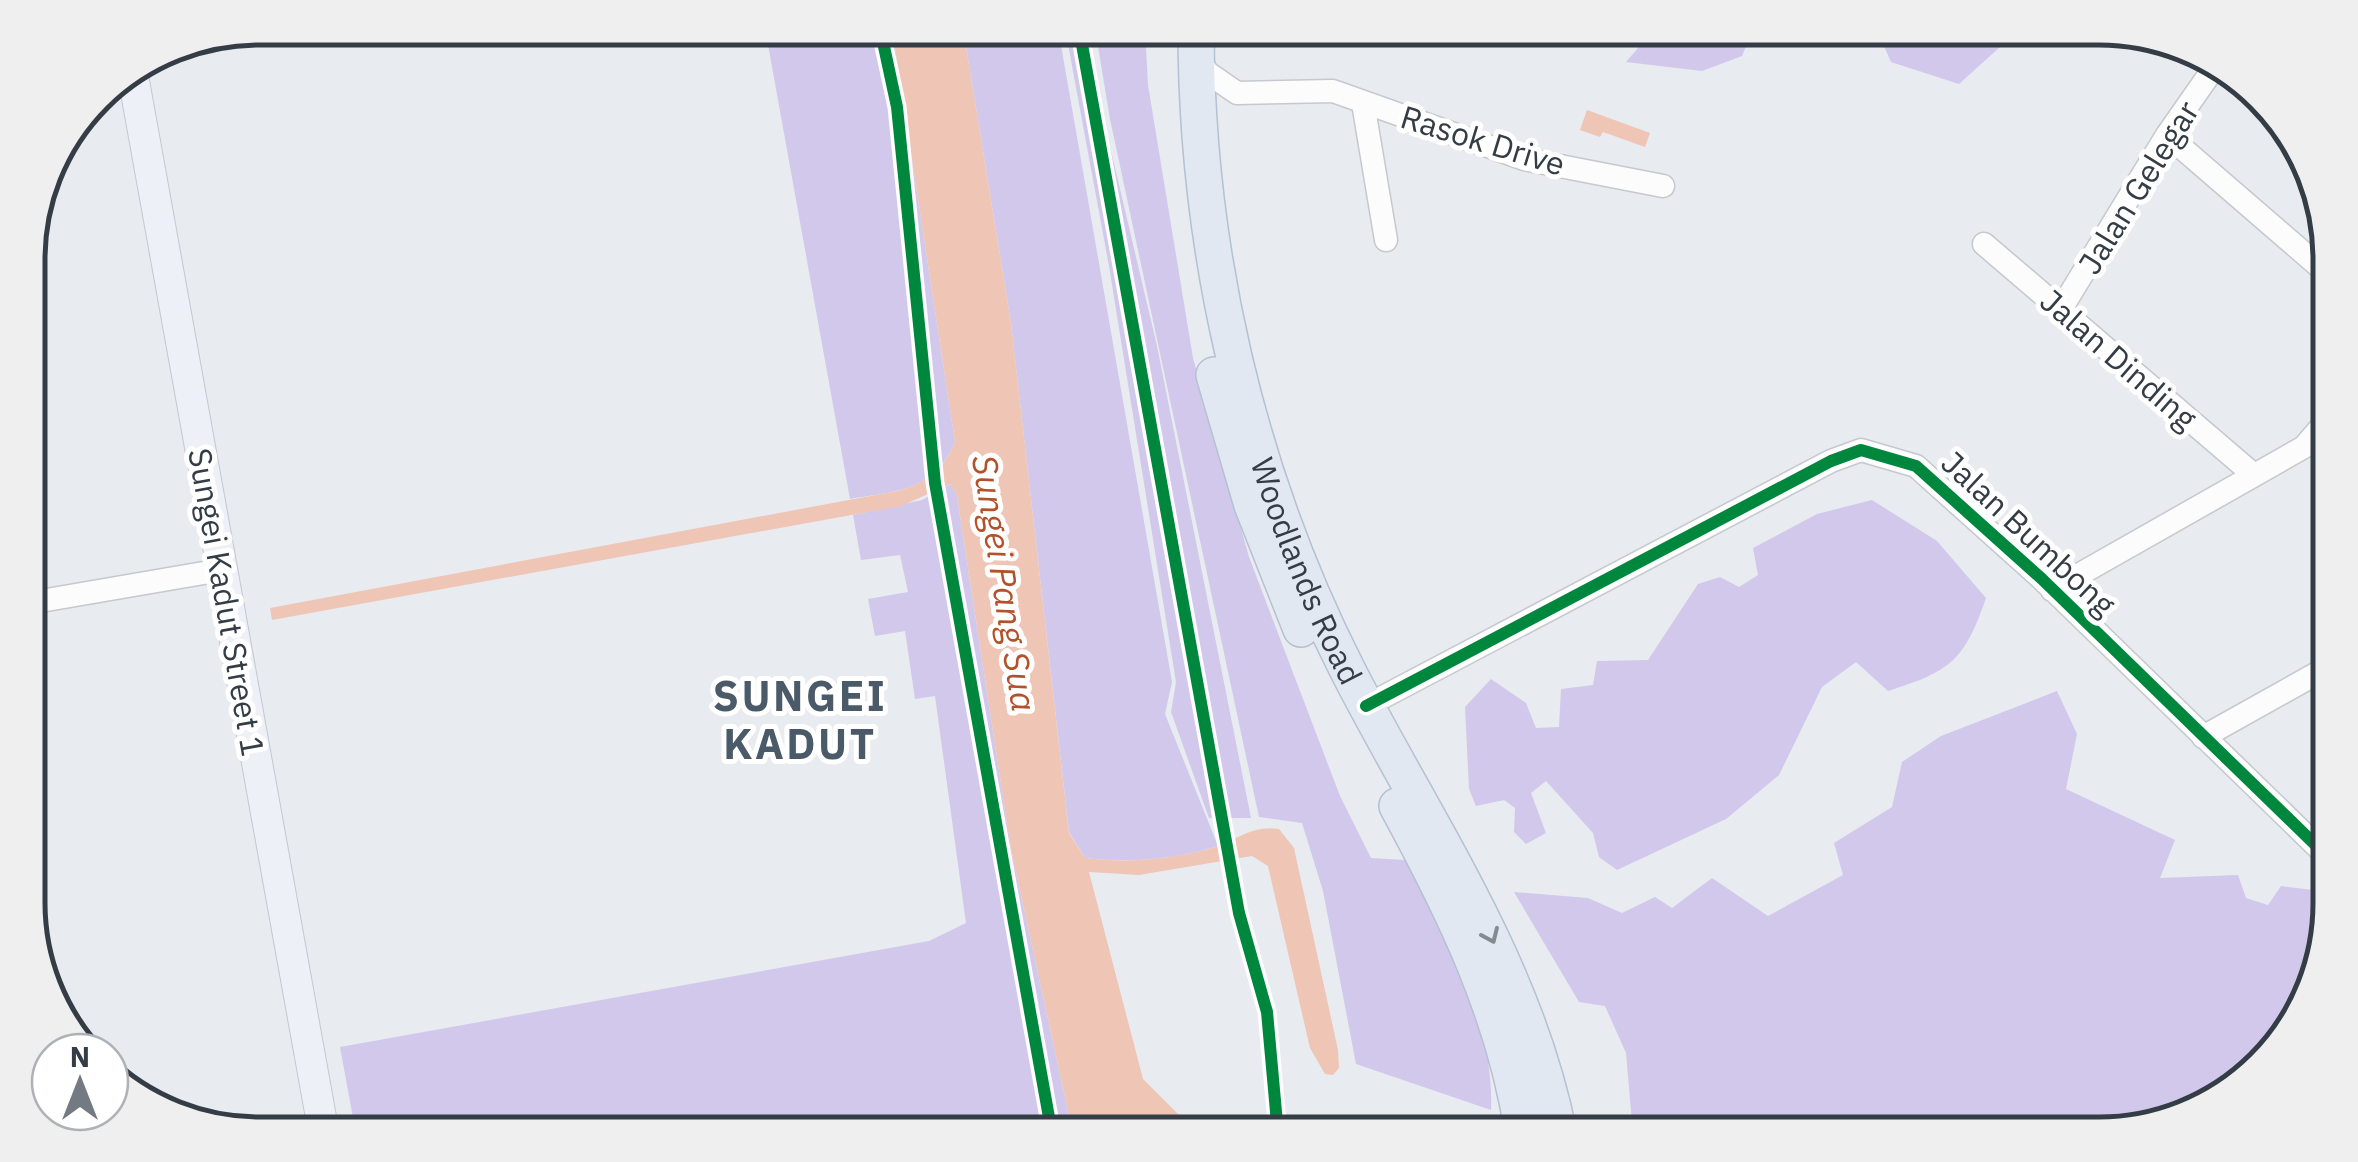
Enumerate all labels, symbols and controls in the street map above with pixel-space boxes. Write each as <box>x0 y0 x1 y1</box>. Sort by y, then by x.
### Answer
street label: Jalan Gelegar <box>2068 92 2208 282</box>
street label: Rasok Drive <box>1396 95 1570 185</box>
street label: Jalan Dinding <box>2032 279 2206 439</box>
street label: Jalan Bumbong <box>1933 441 2125 625</box>
street label: Sungei Kadut Street 1 <box>179 445 275 759</box>
water label: Sungei Pang Sua <box>962 451 1048 715</box>
street label: Woodlands Road <box>1242 452 1372 691</box>
district label: SUNGEI KADUT <box>713 668 887 771</box>
one-way arrow <box>1479 926 1499 944</box>
north arrow <box>30 1032 130 1132</box>
text: N <box>70 1038 90 1075</box>

